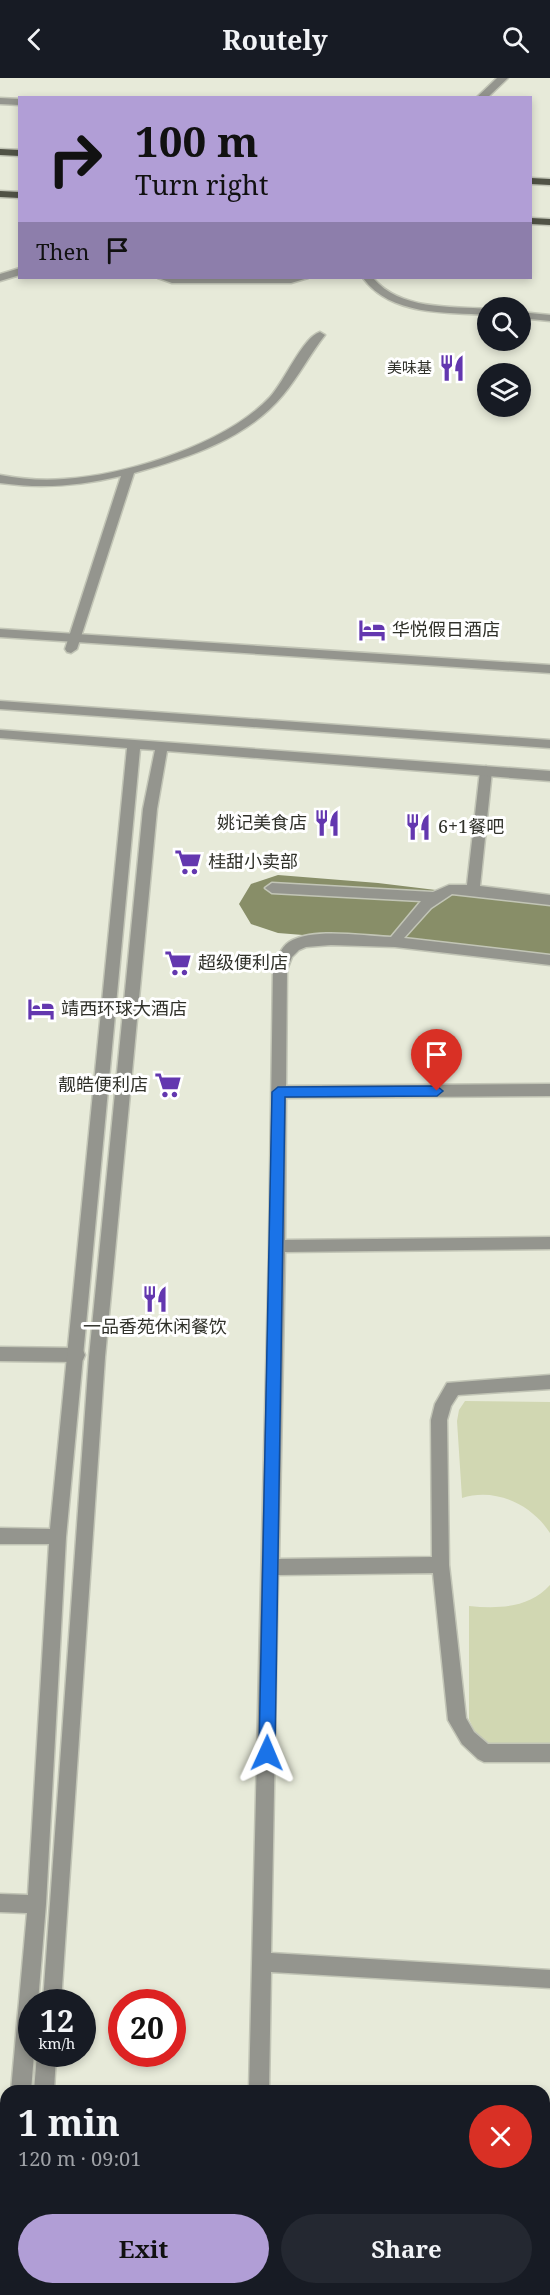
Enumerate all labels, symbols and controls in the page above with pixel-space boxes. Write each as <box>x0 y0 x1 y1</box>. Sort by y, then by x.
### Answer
text: Routely <box>222 21 328 58</box>
icon: back <box>18 23 51 56</box>
icon: search <box>499 23 532 56</box>
text: 100 m <box>135 112 259 169</box>
icon: right <box>36 120 114 198</box>
text: Turn right <box>135 166 268 203</box>
icon: arrive <box>101 234 134 267</box>
text: Then <box>36 236 89 266</box>
map controls <box>477 297 531 417</box>
button: search <box>477 297 531 351</box>
restaurant icon: 美味基 <box>437 353 467 383</box>
place label: 美味基 <box>387 357 432 377</box>
button: layers <box>477 363 531 417</box>
hotel icon: 华悦假日酒店 <box>357 615 387 645</box>
place label: 华悦假日酒店 <box>392 617 500 641</box>
restaurant icon: 姚记美食店 <box>312 808 342 838</box>
place label: 姚记美食店 <box>217 810 307 834</box>
restaurant icon: 6+1餐吧 <box>403 812 433 842</box>
place label: 6+1餐吧 <box>438 814 504 838</box>
supermarket icon: 桂甜小卖部 <box>173 847 203 877</box>
place label: 桂甜小卖部 <box>208 849 298 873</box>
supermarket icon: 超级便利店 <box>163 948 193 978</box>
place label: 超级便利店 <box>198 950 288 974</box>
hotel icon: 靖西环球大酒店 <box>26 994 56 1024</box>
place label: 靖西环球大酒店 <box>61 996 187 1020</box>
pin <box>411 1029 462 1091</box>
icon: arrive <box>420 1038 453 1071</box>
supermarket icon: 靓皓便利店 <box>153 1070 183 1100</box>
place label: 靓皓便利店 <box>58 1072 148 1096</box>
restaurant icon: 一品香苑休闲餐饮 <box>140 1284 170 1314</box>
place label: 一品香苑休闲餐饮 <box>83 1314 227 1338</box>
position arrow <box>235 1721 299 1785</box>
speed limit sign: 20 <box>108 1989 186 2067</box>
text: 12 <box>40 2000 74 2041</box>
text: km/h <box>39 2033 75 2053</box>
text: 1 min <box>18 2098 120 2147</box>
button: close <box>469 2105 532 2168</box>
text: 120 m · 09:01 <box>18 2145 141 2172</box>
button: Exit <box>18 2214 269 2283</box>
button: Share <box>281 2214 532 2283</box>

